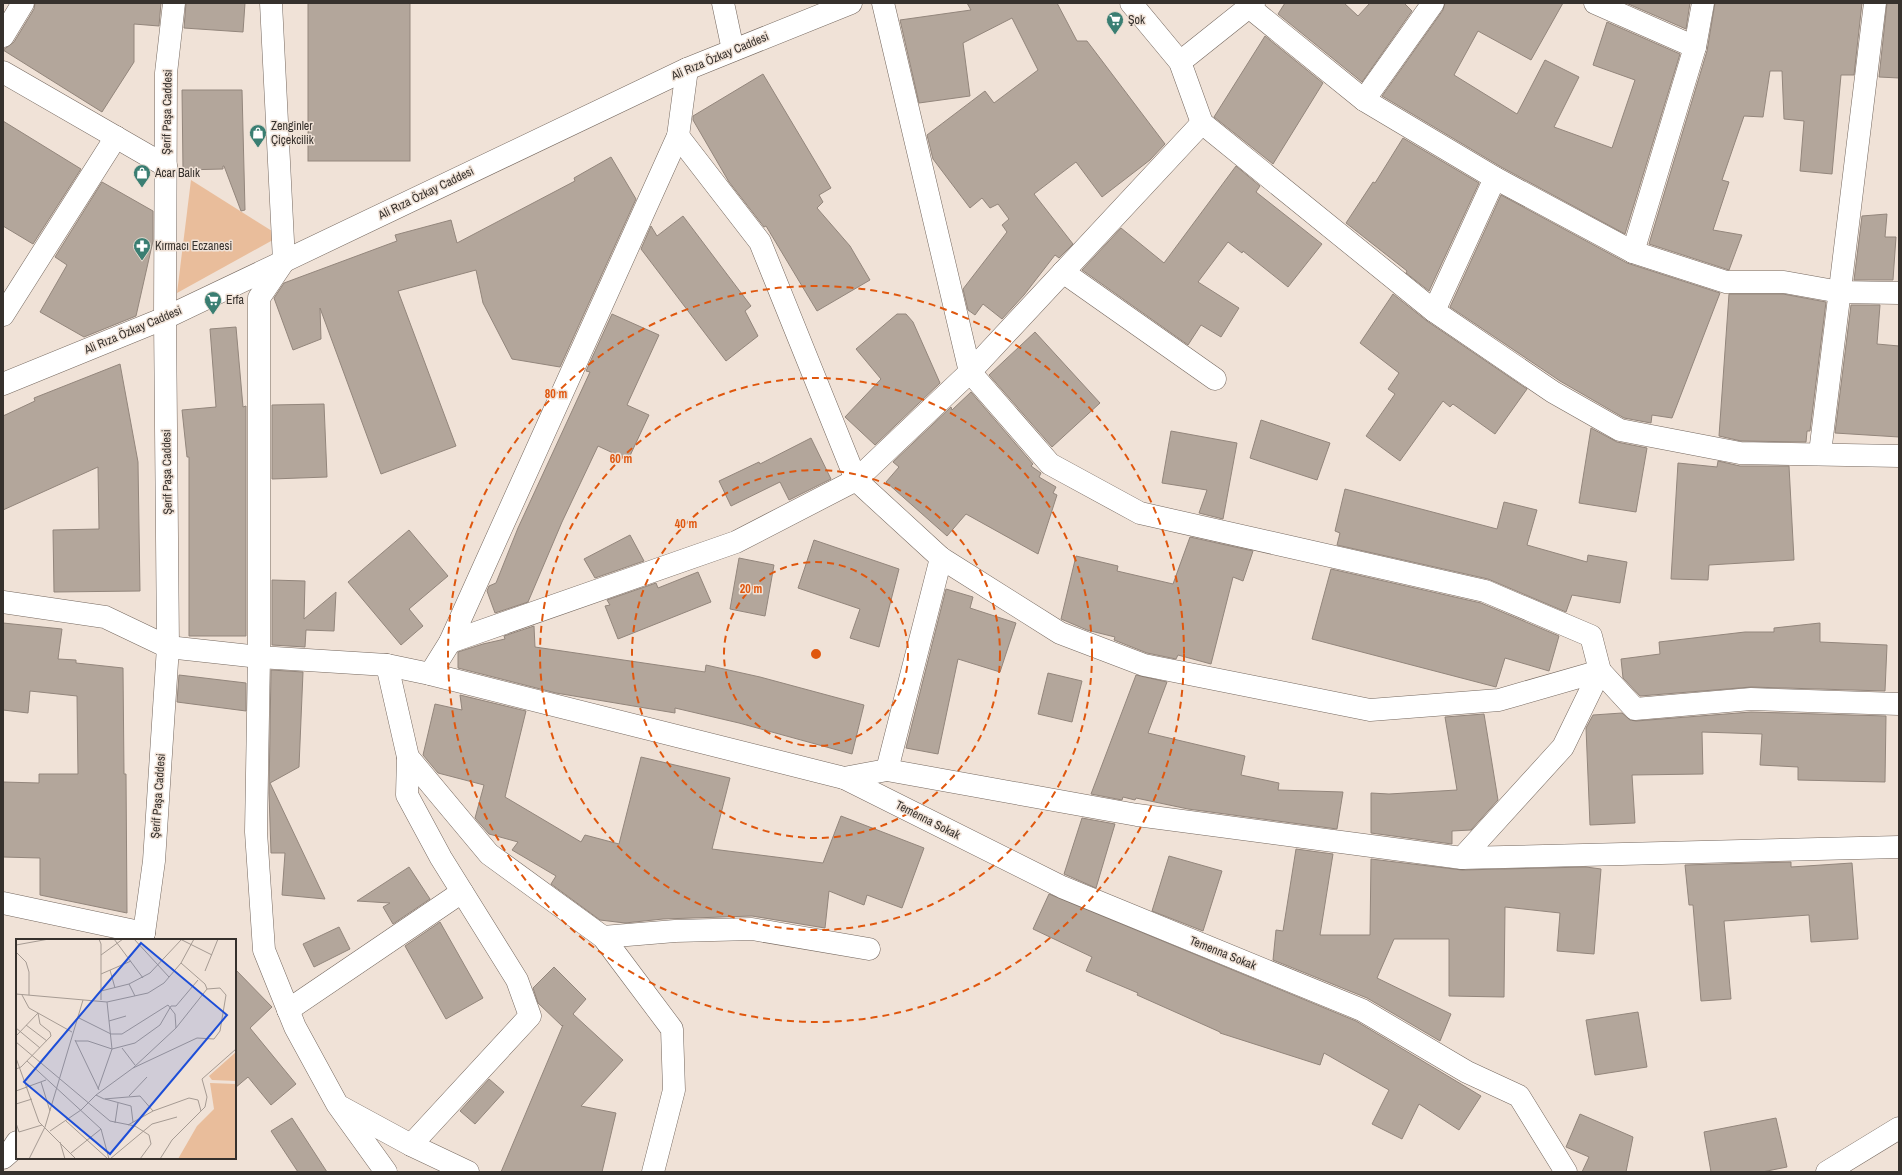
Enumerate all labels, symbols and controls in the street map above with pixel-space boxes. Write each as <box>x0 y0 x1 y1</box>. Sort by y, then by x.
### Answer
supermarket icon: Şok <box>1105 10 1125 35</box>
place label: Şok <box>1128 12 1145 28</box>
street label: Ali Rıza Özkay Caddesi <box>667 27 771 84</box>
street label: Şerif Paşa Caddesi <box>158 69 176 155</box>
place label: Zenginler Çiçekcilik <box>271 118 314 148</box>
shop icon: Zenginler Çiçekcilik <box>248 123 268 148</box>
street label: Ali Rıza Özkay Caddesi <box>374 162 476 224</box>
shop icon: Acar Balık <box>132 163 152 188</box>
place label: Acar Balık <box>154 165 200 181</box>
pharmacy icon: Kırmacı Eczanesi <box>132 236 152 261</box>
place label: Kırmacı Eczanesi <box>155 238 232 254</box>
supermarket icon: Erfa <box>203 290 223 315</box>
place label: Erfa <box>226 292 245 308</box>
street label: Ali Rıza Özkay Caddesi <box>80 301 184 358</box>
text: 80 m <box>545 386 567 402</box>
street label: Şerif Paşa Caddesi <box>158 429 176 515</box>
text: 60 m <box>610 451 632 467</box>
text: 40 m <box>675 516 697 532</box>
text: 20 m <box>740 581 762 597</box>
centre of rings <box>809 647 823 661</box>
street label: Şerif Paşa Caddesi <box>147 753 169 839</box>
street label: Temenna Sokak <box>893 797 963 843</box>
street label: Temenna Sokak <box>1187 932 1259 974</box>
inset map <box>16 939 236 1159</box>

